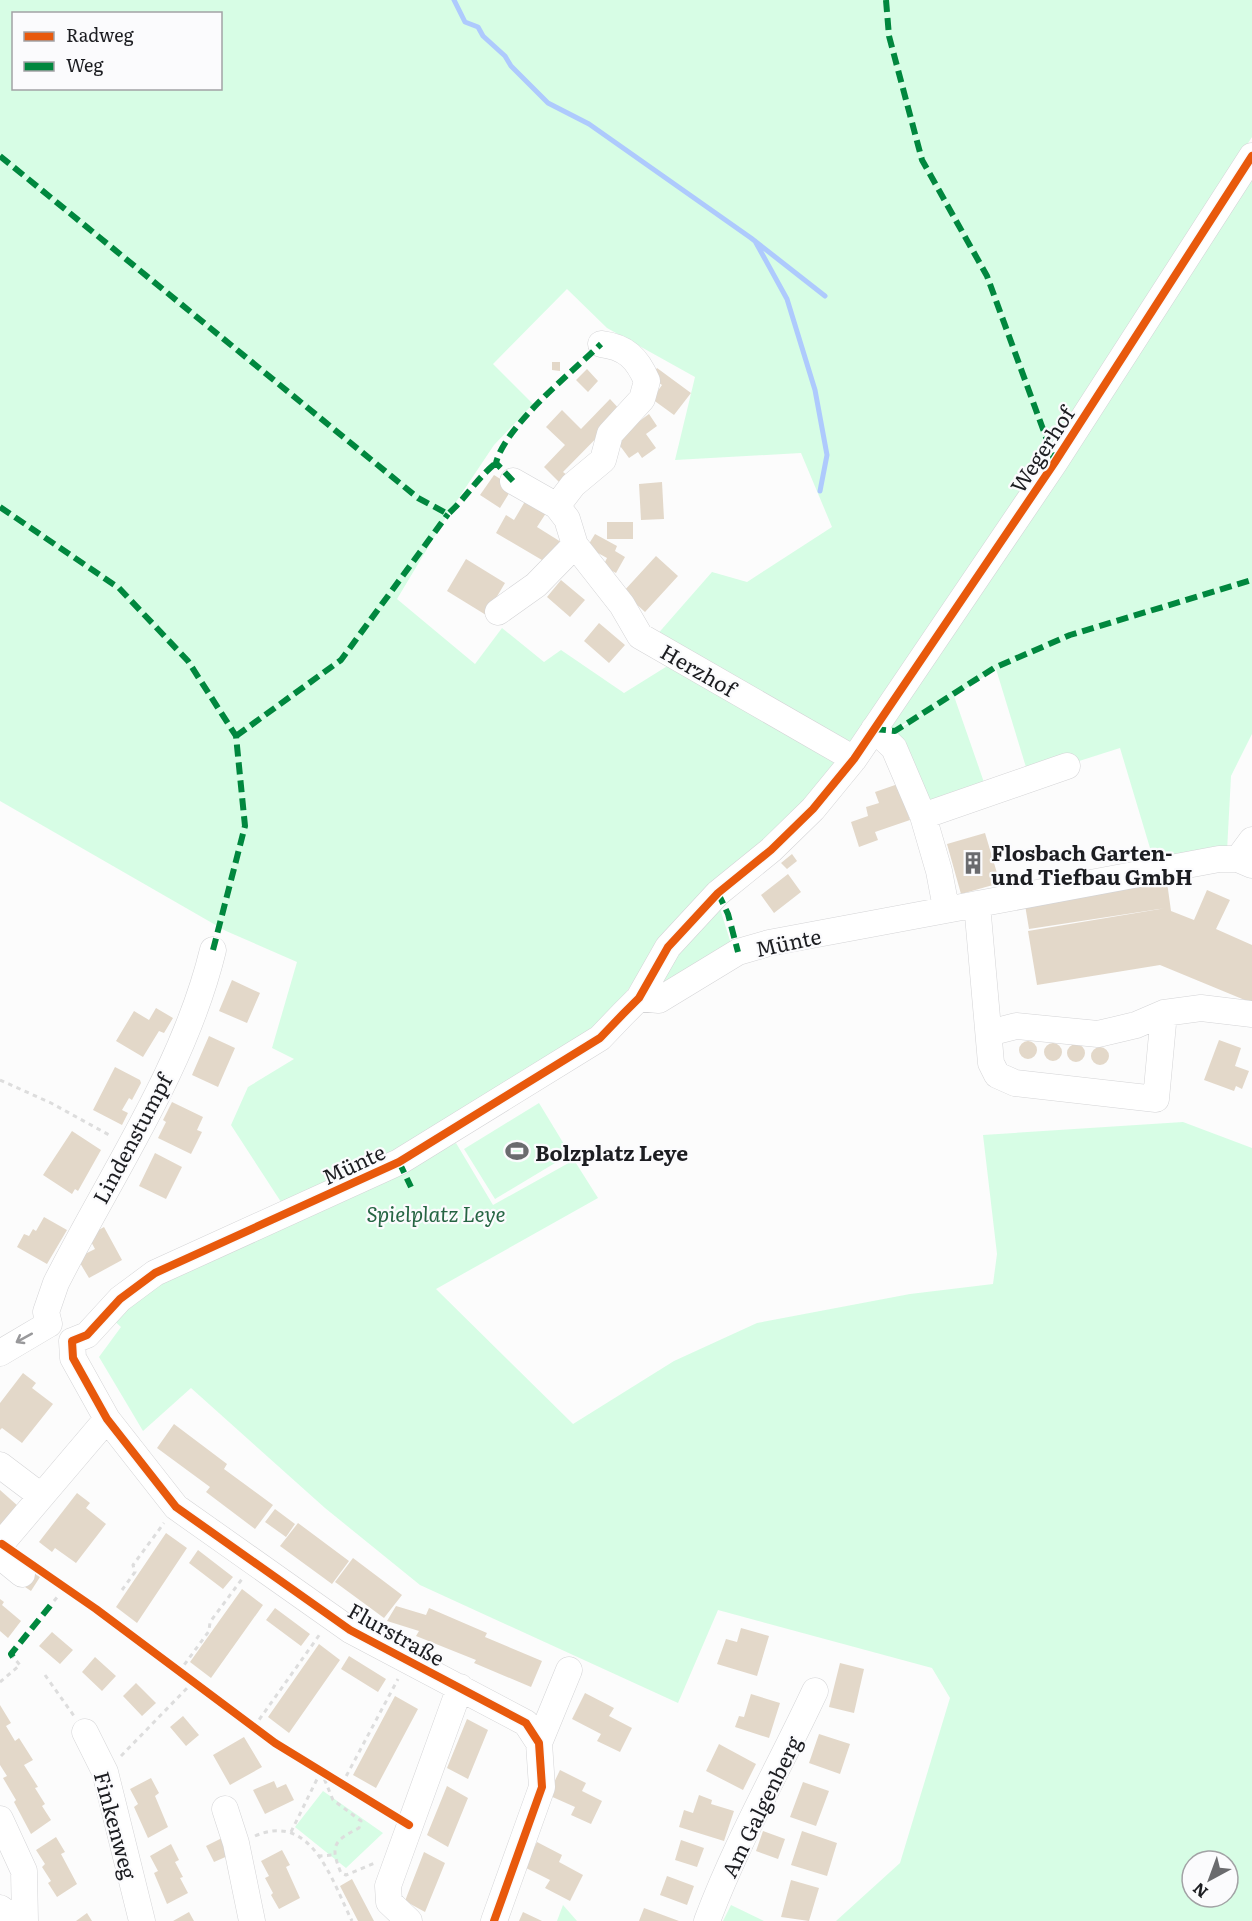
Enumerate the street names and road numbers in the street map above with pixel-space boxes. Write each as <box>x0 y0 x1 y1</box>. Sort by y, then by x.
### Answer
street label: Wegerhof <box>1001 398 1082 498</box>
street label: Herzhof <box>656 635 744 704</box>
street label: Münte <box>752 919 824 963</box>
street label: Lindenstumpf <box>84 1066 179 1209</box>
street label: Münte <box>316 1135 390 1191</box>
street label: Flurstraße <box>343 1594 451 1672</box>
street label: Am Galgenberg <box>712 1730 808 1882</box>
street label: Finkenweg <box>88 1768 146 1883</box>

